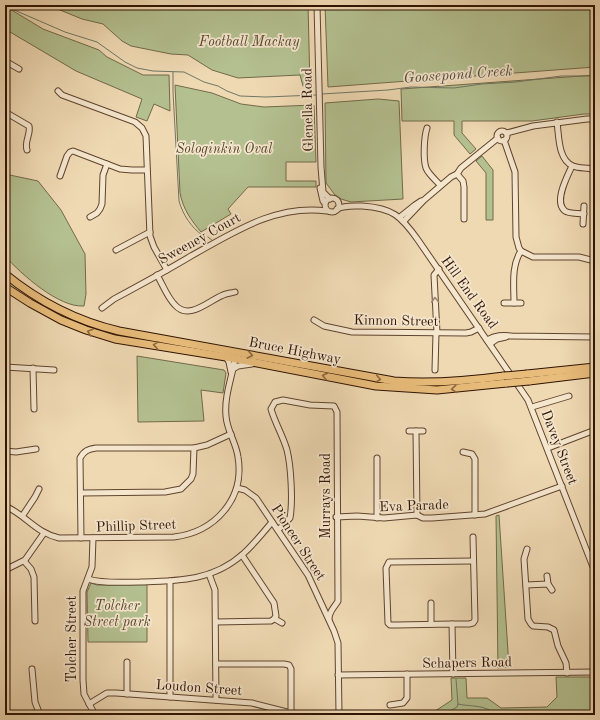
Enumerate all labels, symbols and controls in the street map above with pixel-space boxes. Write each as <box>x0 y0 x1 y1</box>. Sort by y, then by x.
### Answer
park label: Football Mackay <box>198 35 300 50</box>
water label: Goosepond Creek <box>403 64 513 87</box>
street label: Glenella Road <box>300 68 316 152</box>
park label: Sologinkin Oval <box>176 142 272 157</box>
street label: Sweeney Court <box>156 211 243 267</box>
street label: Hill End Road <box>438 254 500 331</box>
one-way arrow <box>431 297 440 303</box>
street label: Kinnon Street <box>353 313 439 329</box>
one-way arrow <box>87 328 94 336</box>
street label: Bruce Highway <box>247 335 343 367</box>
one-way arrow <box>153 341 159 350</box>
one-way arrow <box>247 350 253 359</box>
one-way arrow <box>322 373 328 381</box>
one-way arrow <box>375 374 381 383</box>
one-way arrow <box>451 384 457 393</box>
street label: Davey Street <box>538 408 580 487</box>
street label: Murrays Road <box>319 453 333 539</box>
street label: Eva Parade <box>379 498 449 514</box>
street label: Pioneer Street <box>268 502 328 583</box>
street label: Phillip Street <box>96 518 177 534</box>
street label: Tolcher Street <box>65 596 79 682</box>
park label: Tolcher Street park <box>83 599 151 630</box>
street label: Schapers Road <box>422 655 512 671</box>
street label: Loudon Street <box>155 678 243 698</box>

